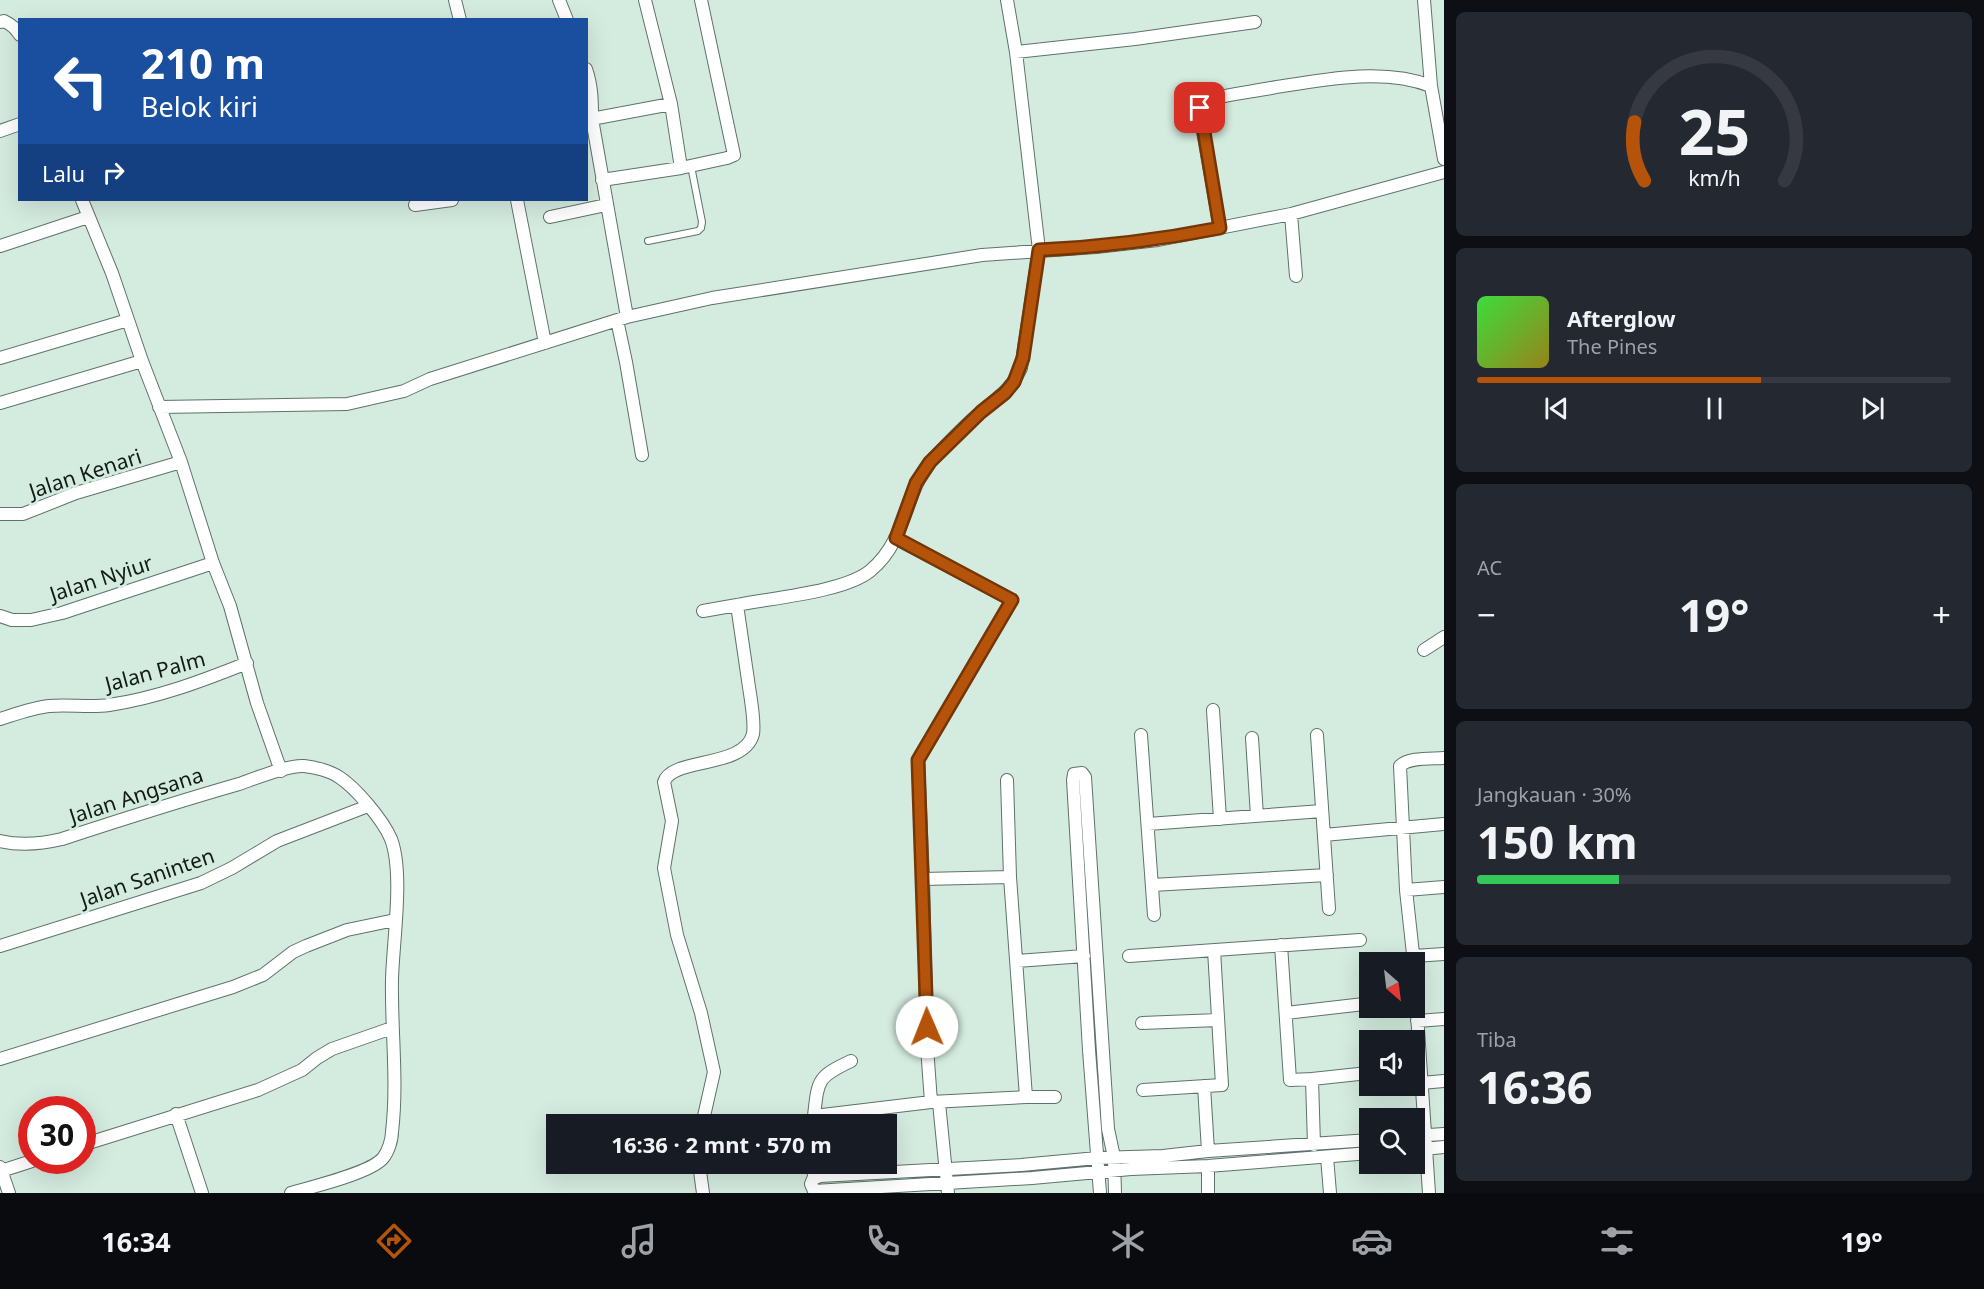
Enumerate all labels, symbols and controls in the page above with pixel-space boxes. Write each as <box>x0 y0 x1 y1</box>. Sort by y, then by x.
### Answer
text: 210 m <box>141 34 265 91</box>
icon: left <box>42 42 120 120</box>
pin <box>1174 82 1225 133</box>
text: Belok kiri <box>141 88 258 125</box>
text: 25 <box>1678 88 1750 173</box>
icon: arrive <box>1183 91 1216 124</box>
icon: right <box>97 156 130 189</box>
text: Lalu <box>42 158 85 188</box>
text: km/h <box>1688 163 1740 192</box>
text: Afterglow <box>1567 303 1676 333</box>
text: The Pines <box>1567 333 1657 360</box>
icon: previous <box>1540 392 1573 425</box>
icon: pause <box>1698 392 1731 425</box>
icon: next <box>1856 392 1889 425</box>
street label: Jalan Kenari <box>23 442 145 505</box>
street label: Jalan Nyiur <box>44 548 156 608</box>
text: AC <box>1477 554 1502 581</box>
text: 19° <box>1679 584 1749 645</box>
text: − <box>1477 592 1496 637</box>
text: + <box>1932 592 1951 637</box>
street label: Jalan Palm <box>100 644 208 698</box>
street label: Jalan Angsana <box>64 760 206 830</box>
text: Jangkauan · 30% <box>1477 781 1631 808</box>
text: 150 km <box>1477 811 1638 872</box>
street label: Jalan Saninten <box>74 841 218 914</box>
north arrow <box>1359 952 1425 1018</box>
map controls <box>1359 952 1425 1174</box>
position arrow <box>895 995 959 1059</box>
text: Tiba <box>1477 1026 1517 1053</box>
button: sound <box>1359 1030 1425 1096</box>
text: 16:36 <box>1477 1056 1593 1117</box>
speed limit sign: 30 <box>18 1096 96 1174</box>
button: search <box>1359 1108 1425 1174</box>
text: 16:36 · 2 mnt · 570 m <box>611 1129 832 1159</box>
icon: directions <box>373 1220 415 1262</box>
icon: music <box>618 1220 660 1262</box>
icon: phone <box>862 1220 904 1262</box>
icon: climate <box>1107 1220 1149 1262</box>
icon: car <box>1351 1220 1393 1262</box>
icon: filters <box>1596 1220 1638 1262</box>
text: 16:34 <box>101 1223 171 1260</box>
text: 19° <box>1840 1223 1883 1260</box>

